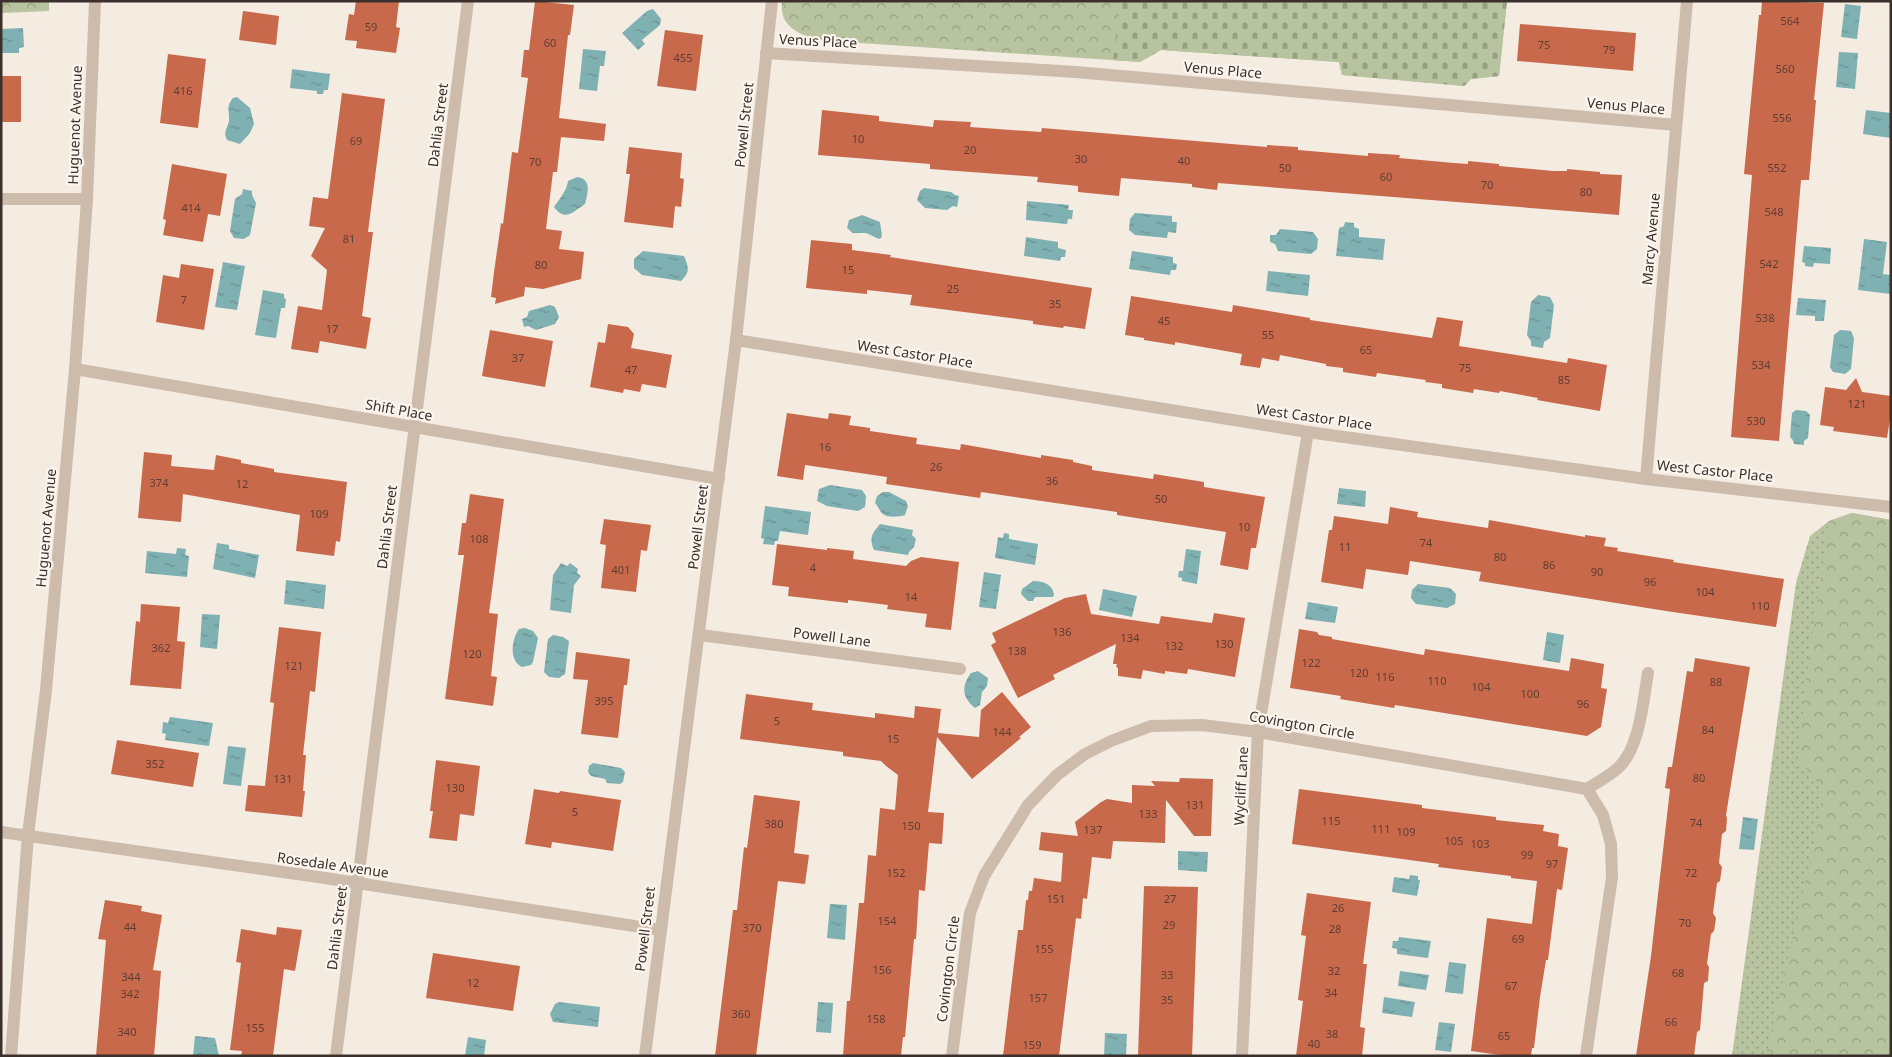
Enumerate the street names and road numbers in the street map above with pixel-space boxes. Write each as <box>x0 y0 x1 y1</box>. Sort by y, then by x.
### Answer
street label: Venus Place <box>778 29 858 52</box>
street label: Venus Place <box>1183 57 1263 82</box>
street label: Huguenot Avenue <box>63 65 86 185</box>
street label: Powell Street <box>730 81 757 168</box>
street label: Dahlia Street <box>423 82 452 168</box>
street label: Venus Place <box>1586 93 1666 118</box>
street label: Marcy Avenue <box>1637 192 1664 286</box>
street label: West Castor Place <box>856 335 974 372</box>
street label: Shift Place <box>364 394 434 425</box>
street label: West Castor Place <box>1255 399 1373 434</box>
street label: West Castor Place <box>1656 455 1774 486</box>
street label: Huguenot Avenue <box>31 468 60 588</box>
street label: Powell Street <box>683 483 712 571</box>
street label: Dahlia Street <box>372 484 401 570</box>
street label: Powell Lane <box>792 622 872 651</box>
street label: Covington Circle <box>1248 706 1357 743</box>
street label: Wycliff Lane <box>1229 746 1252 826</box>
street label: Rosedale Avenue <box>276 847 390 882</box>
street label: Dahlia Street <box>322 885 351 971</box>
street label: Powell Street <box>630 885 659 973</box>
street label: Covington Circle <box>932 915 963 1023</box>

